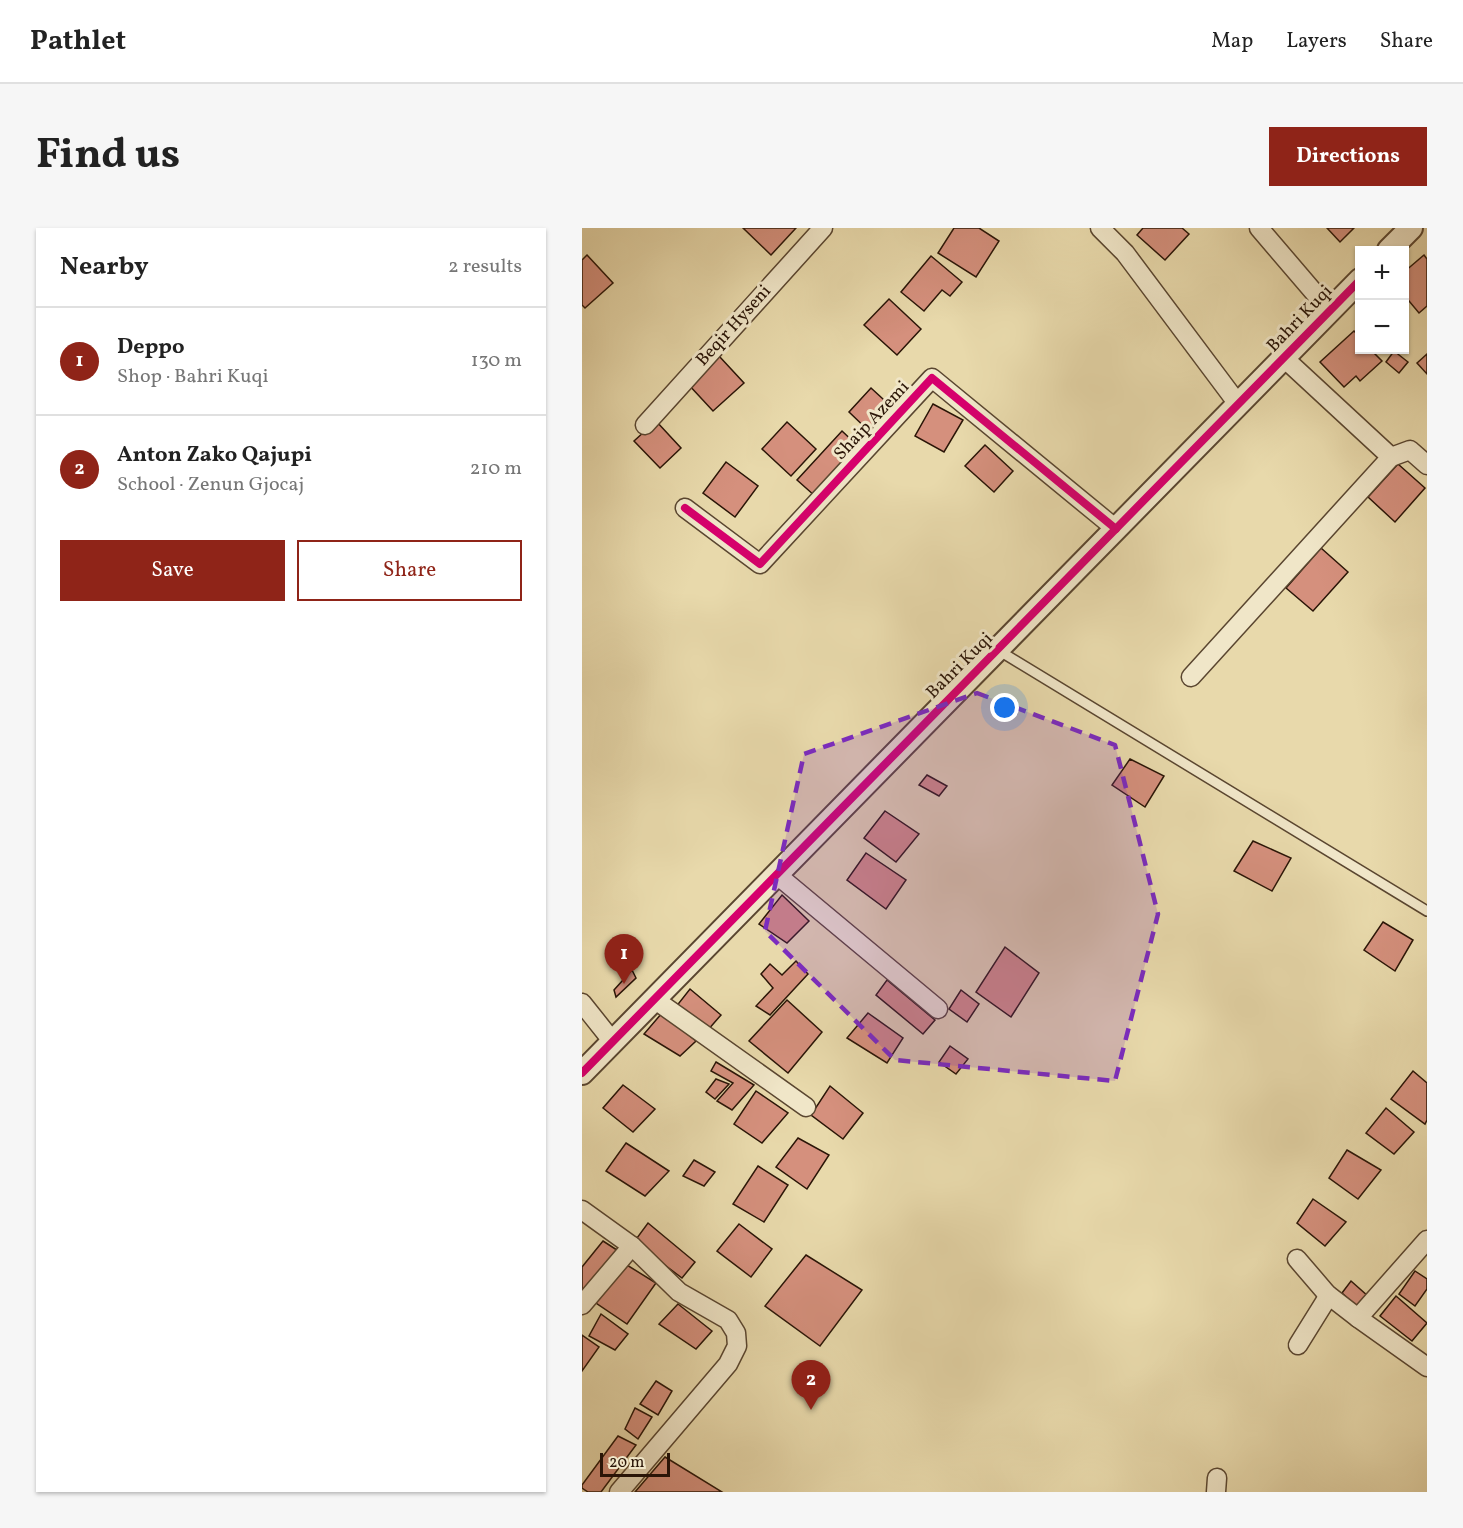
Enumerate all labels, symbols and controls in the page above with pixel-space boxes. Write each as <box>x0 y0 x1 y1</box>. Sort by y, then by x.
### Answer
text: Pathlet <box>30 22 126 61</box>
text: Map <box>1211 27 1253 56</box>
text: Layers <box>1286 27 1347 56</box>
text: Share <box>1380 27 1433 56</box>
text: Find us <box>36 127 180 186</box>
button: Directions <box>1269 127 1427 186</box>
map controls <box>1355 246 1409 354</box>
button: + <box>1355 246 1409 300</box>
text: Nearby <box>60 249 149 285</box>
text: 2 results <box>448 253 522 281</box>
street label: Beqir Hyseni <box>691 280 777 372</box>
street label: Bahri Kuqi <box>1261 280 1339 358</box>
button: − <box>1355 300 1409 354</box>
text: Deppo <box>117 332 185 363</box>
text: 1 <box>75 347 84 375</box>
text: 130 m <box>471 347 522 375</box>
text: Shop · Bahri Kuqi <box>117 363 269 391</box>
street label: Shaip Azemi <box>829 376 915 466</box>
text: Anton Zako Qajupi <box>117 440 312 471</box>
text: 2 <box>74 455 85 483</box>
text: 210 m <box>470 455 522 483</box>
text: School · Zenun Gjocaj <box>117 471 304 499</box>
button: Save <box>60 540 285 601</box>
button: Share <box>297 540 522 601</box>
street label: Bahri Kuqi <box>921 627 999 705</box>
your location <box>990 693 1019 722</box>
pin: 1 <box>604 934 644 984</box>
pin: 2 <box>792 1360 830 1410</box>
scale bar <box>600 1450 670 1478</box>
text: 20 m <box>609 1452 644 1474</box>

